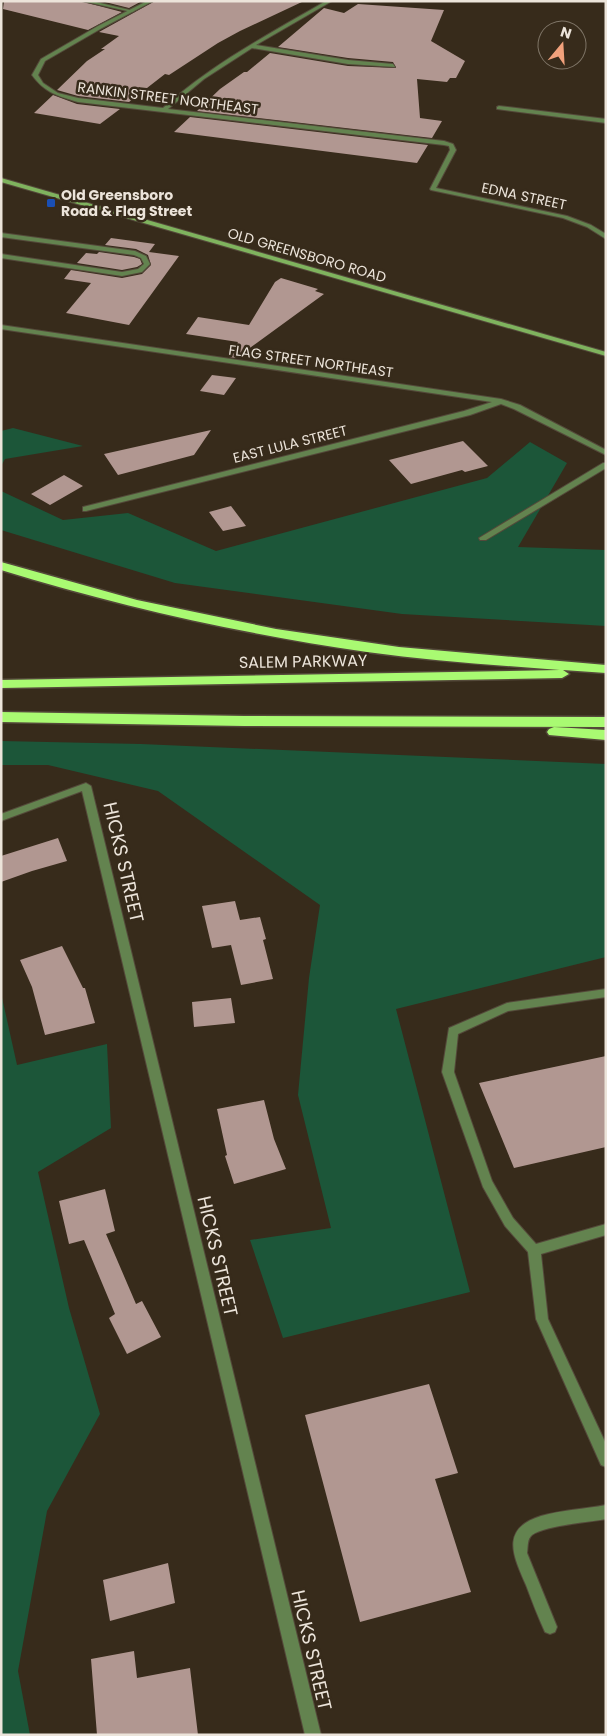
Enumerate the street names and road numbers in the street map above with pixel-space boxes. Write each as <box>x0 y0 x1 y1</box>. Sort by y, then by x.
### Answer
street label: RANKIN STREET NORTHEAST <box>76 77 260 119</box>
street label: EDNA STREET <box>480 177 569 215</box>
street label: OLD GREENSBORO ROAD <box>225 223 389 287</box>
street label: FLAG STREET NORTHEAST <box>227 340 395 383</box>
street label: EAST LULA STREET <box>231 420 350 468</box>
street label: SALEM PARKWAY <box>239 649 368 674</box>
street label: HICKS STREET <box>97 799 150 925</box>
street label: HICKS STREET <box>191 1193 244 1319</box>
street label: HICKS STREET <box>285 1587 338 1713</box>

